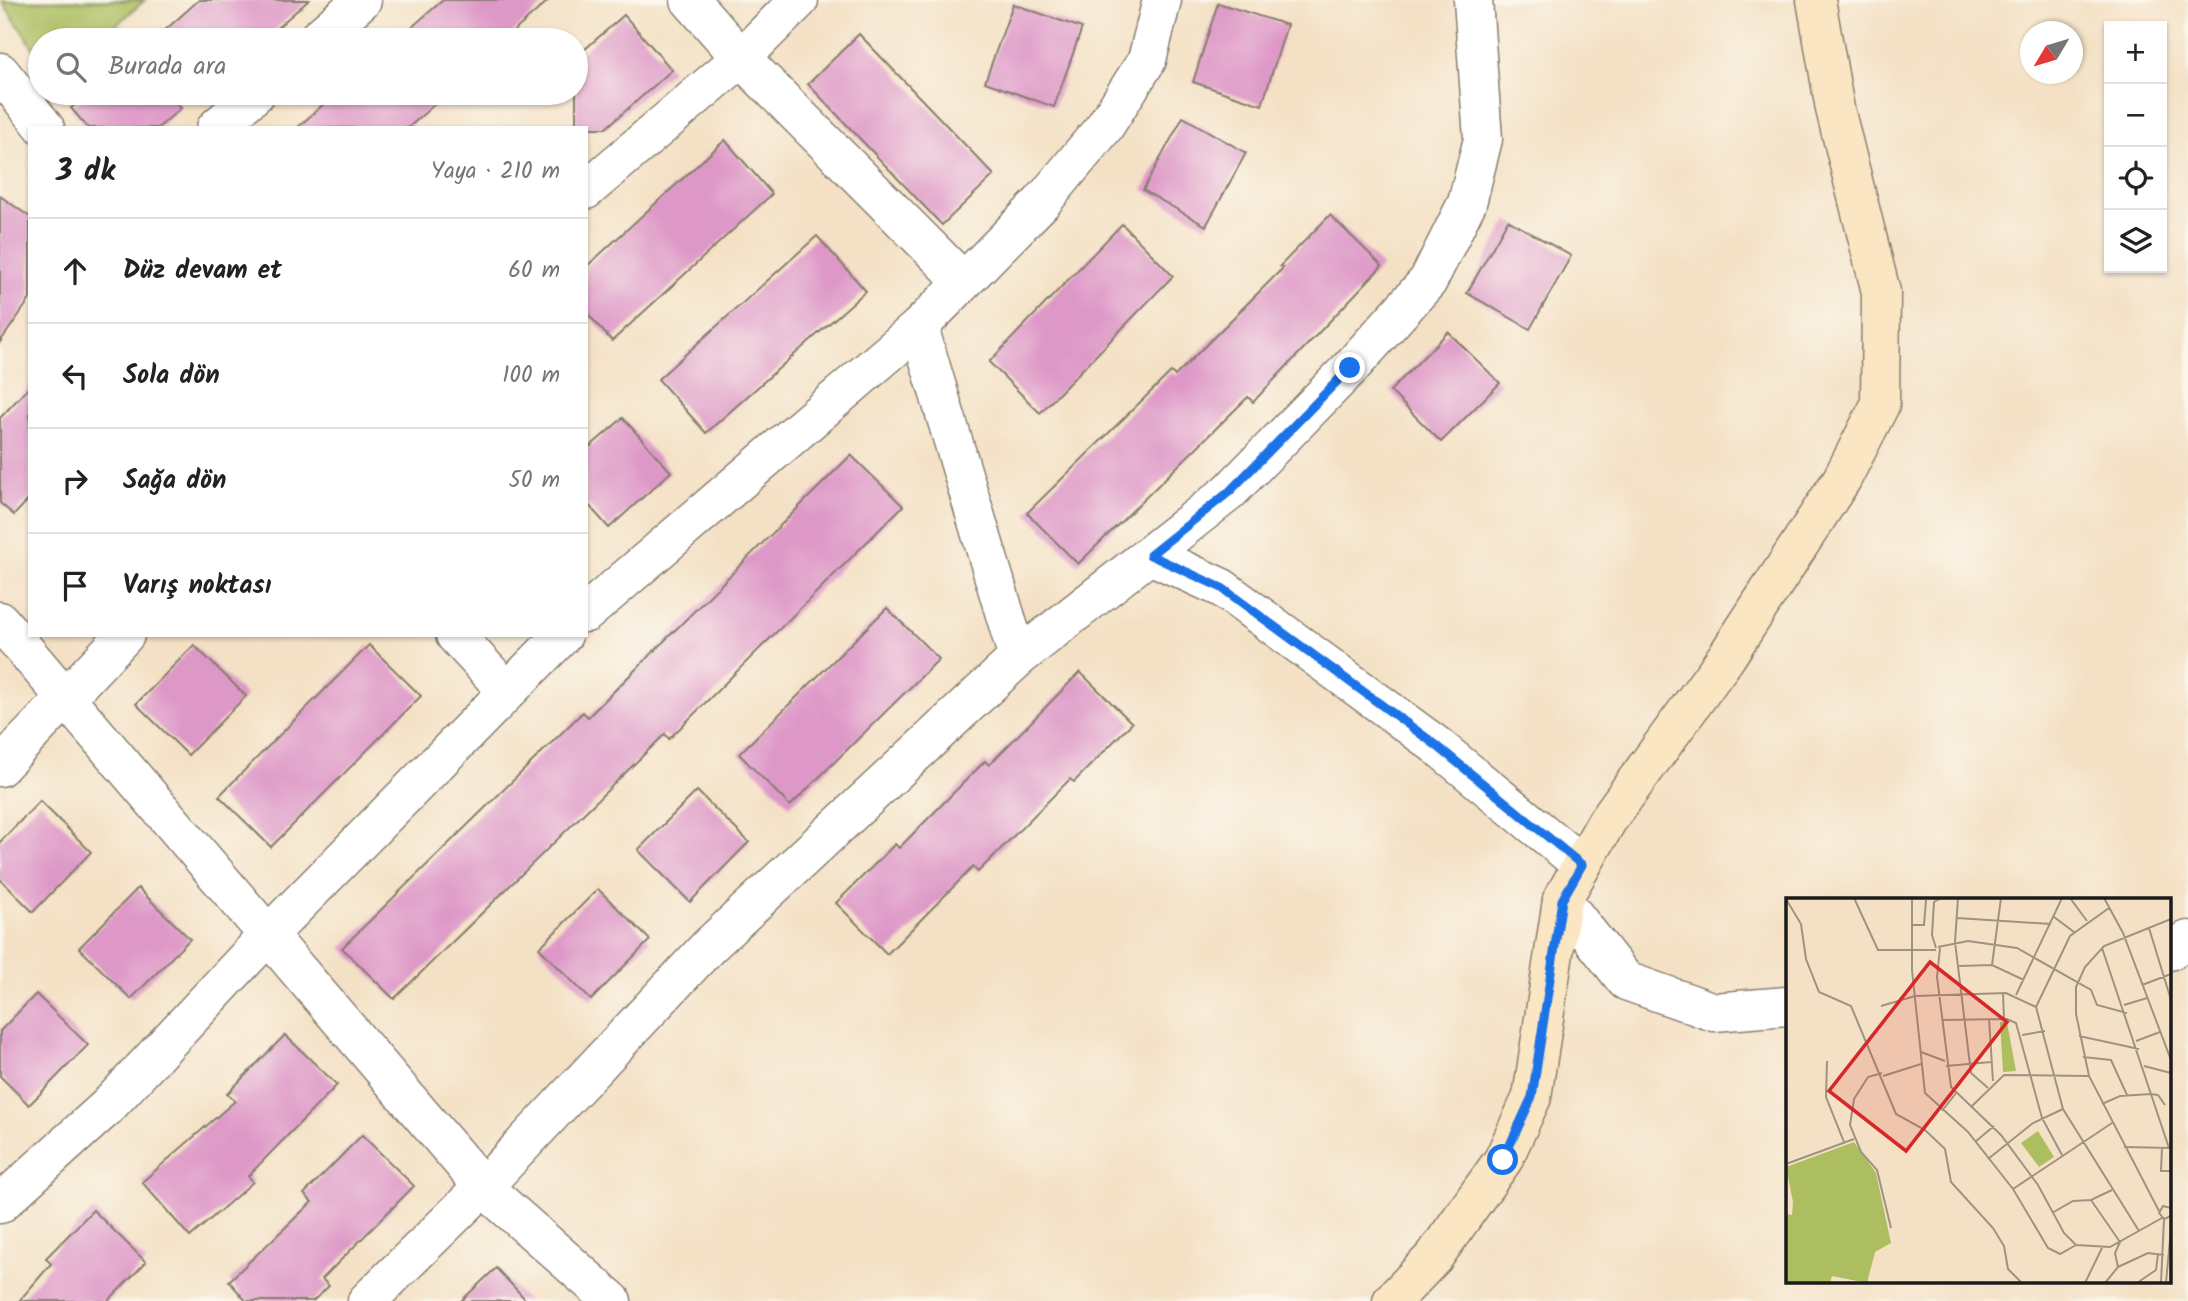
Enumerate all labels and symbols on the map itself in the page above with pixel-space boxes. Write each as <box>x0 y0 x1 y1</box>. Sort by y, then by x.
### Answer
north arrow <box>2020 21 2083 84</box>
route end <box>1334 352 1365 383</box>
inset map <box>1786 898 2170 1284</box>
route start <box>1487 1144 1518 1175</box>

